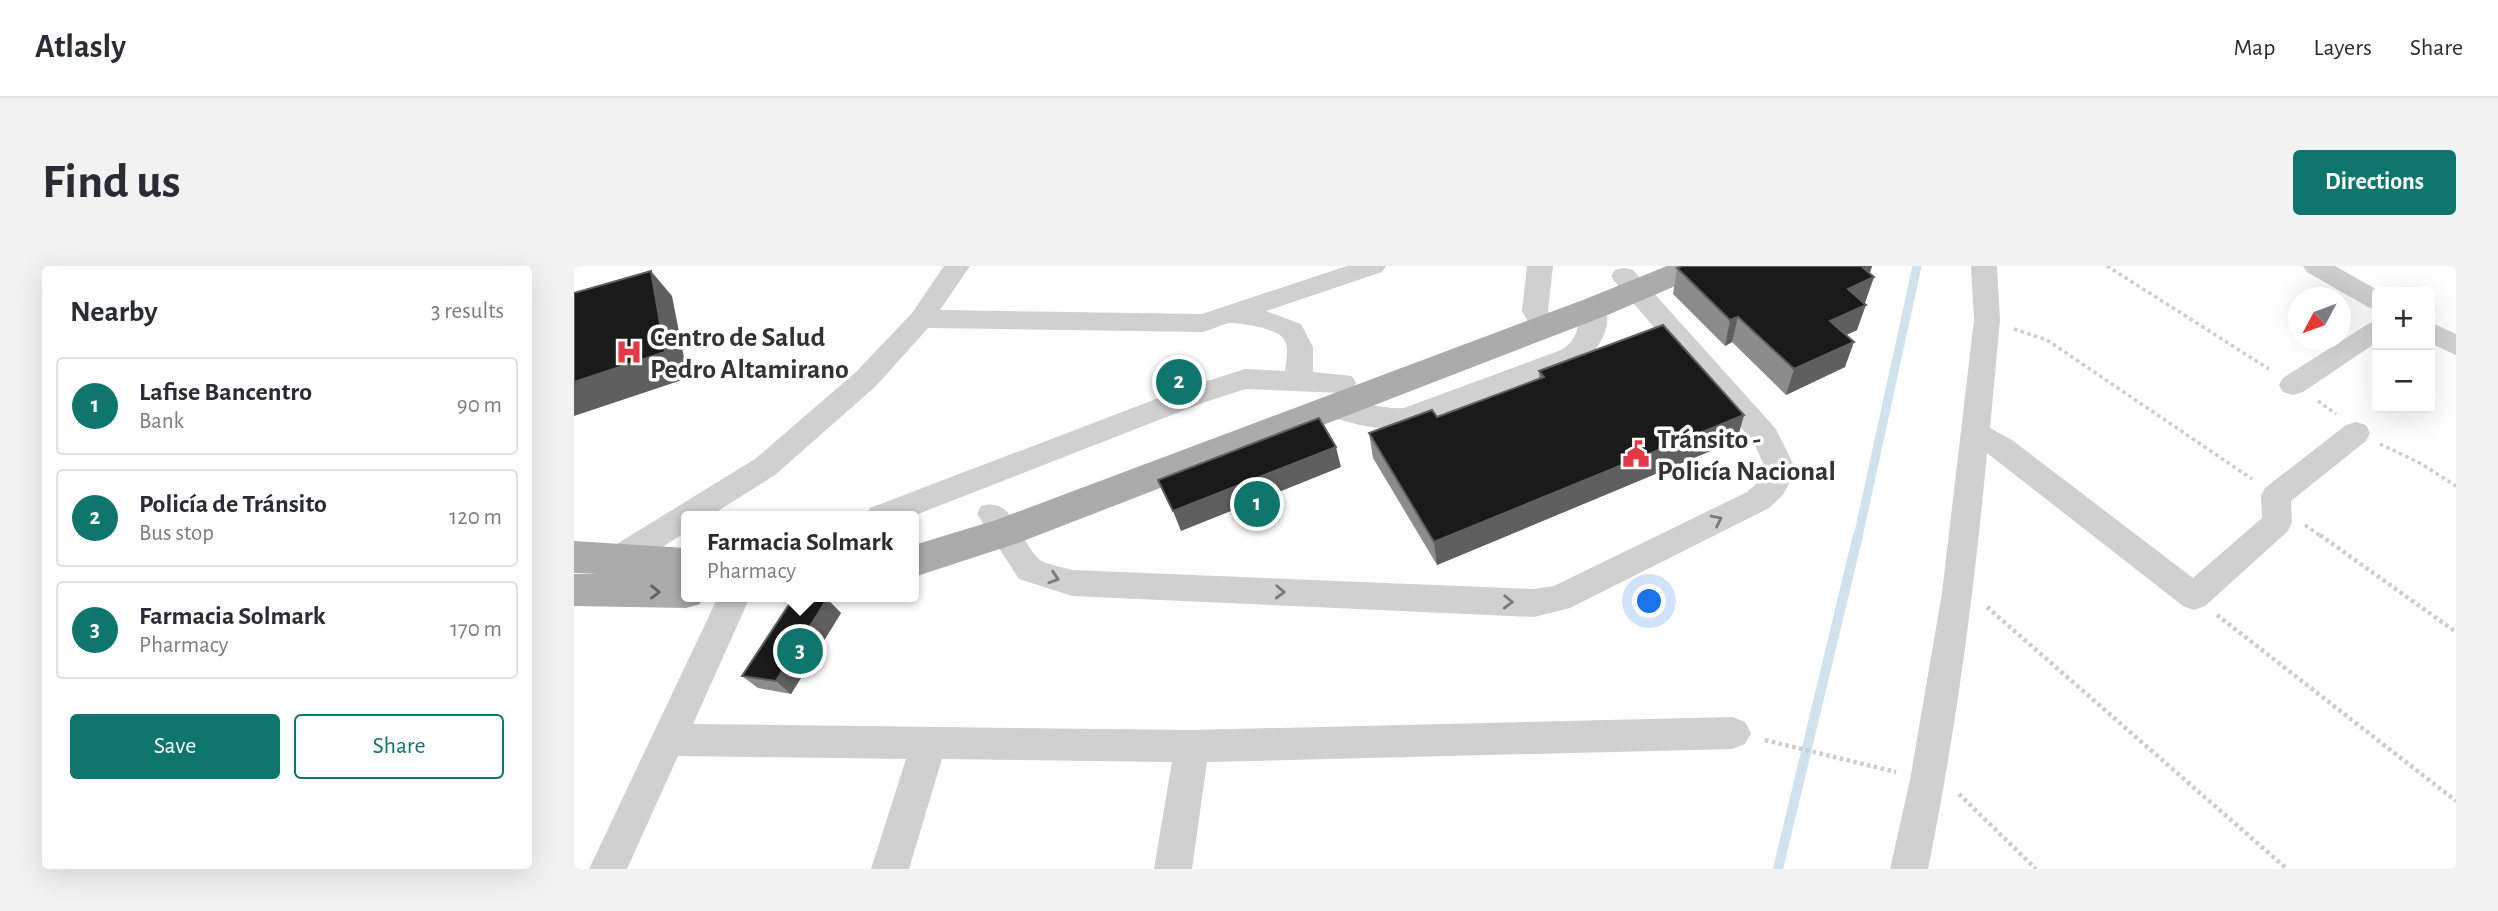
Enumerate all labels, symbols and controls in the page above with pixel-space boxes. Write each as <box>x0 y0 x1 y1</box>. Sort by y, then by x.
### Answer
text: Atlasly <box>35 31 126 64</box>
text: Map <box>2233 36 2275 60</box>
text: Layers <box>2313 36 2372 60</box>
text: Share <box>2410 36 2463 60</box>
button: Directions <box>2293 150 2456 215</box>
text: Find us <box>42 158 181 207</box>
north arrow <box>2288 287 2351 350</box>
map controls <box>2372 287 2435 413</box>
button: + <box>2372 287 2435 350</box>
text: Nearby <box>70 297 158 327</box>
text: 3 results <box>431 300 504 323</box>
place label: Centro de Salud Pedro Altamirano <box>650 324 849 384</box>
hospital icon: Centro de Salud Pedro Altamirano <box>614 337 644 367</box>
button: − <box>2372 350 2435 413</box>
pin: 2 <box>1156 356 1202 408</box>
text: Lafise Bancentro <box>139 379 312 405</box>
text: 1 <box>91 394 99 417</box>
text: 90 m <box>457 394 502 417</box>
text: Bank <box>139 410 184 433</box>
place label: Tránsito - Policía Nacional <box>1657 426 1836 486</box>
public building icon: Tránsito - Policía Nacional <box>1621 439 1651 469</box>
pin: 1 <box>1234 478 1280 530</box>
text: Policía de Tránsito <box>139 491 327 517</box>
text: 2 <box>90 506 100 529</box>
text: 120 m <box>449 506 502 529</box>
popup <box>681 511 919 602</box>
one-way arrow <box>1710 515 1722 529</box>
text: Bus stop <box>139 522 214 545</box>
text: Farmacia Solmark <box>707 529 893 555</box>
text: Pharmacy <box>707 560 796 583</box>
one-way arrow <box>1048 569 1060 584</box>
one-way arrow <box>649 584 660 599</box>
your location <box>1632 584 1666 618</box>
one-way arrow <box>1275 585 1286 600</box>
one-way arrow <box>1503 594 1514 609</box>
text: Farmacia Solmark <box>139 603 326 629</box>
text: 3 <box>90 618 100 641</box>
text: 170 m <box>450 618 502 641</box>
pin: 3 <box>777 625 823 677</box>
text: Pharmacy <box>139 634 228 657</box>
button: Save <box>70 714 280 779</box>
button: Share <box>294 714 504 779</box>

